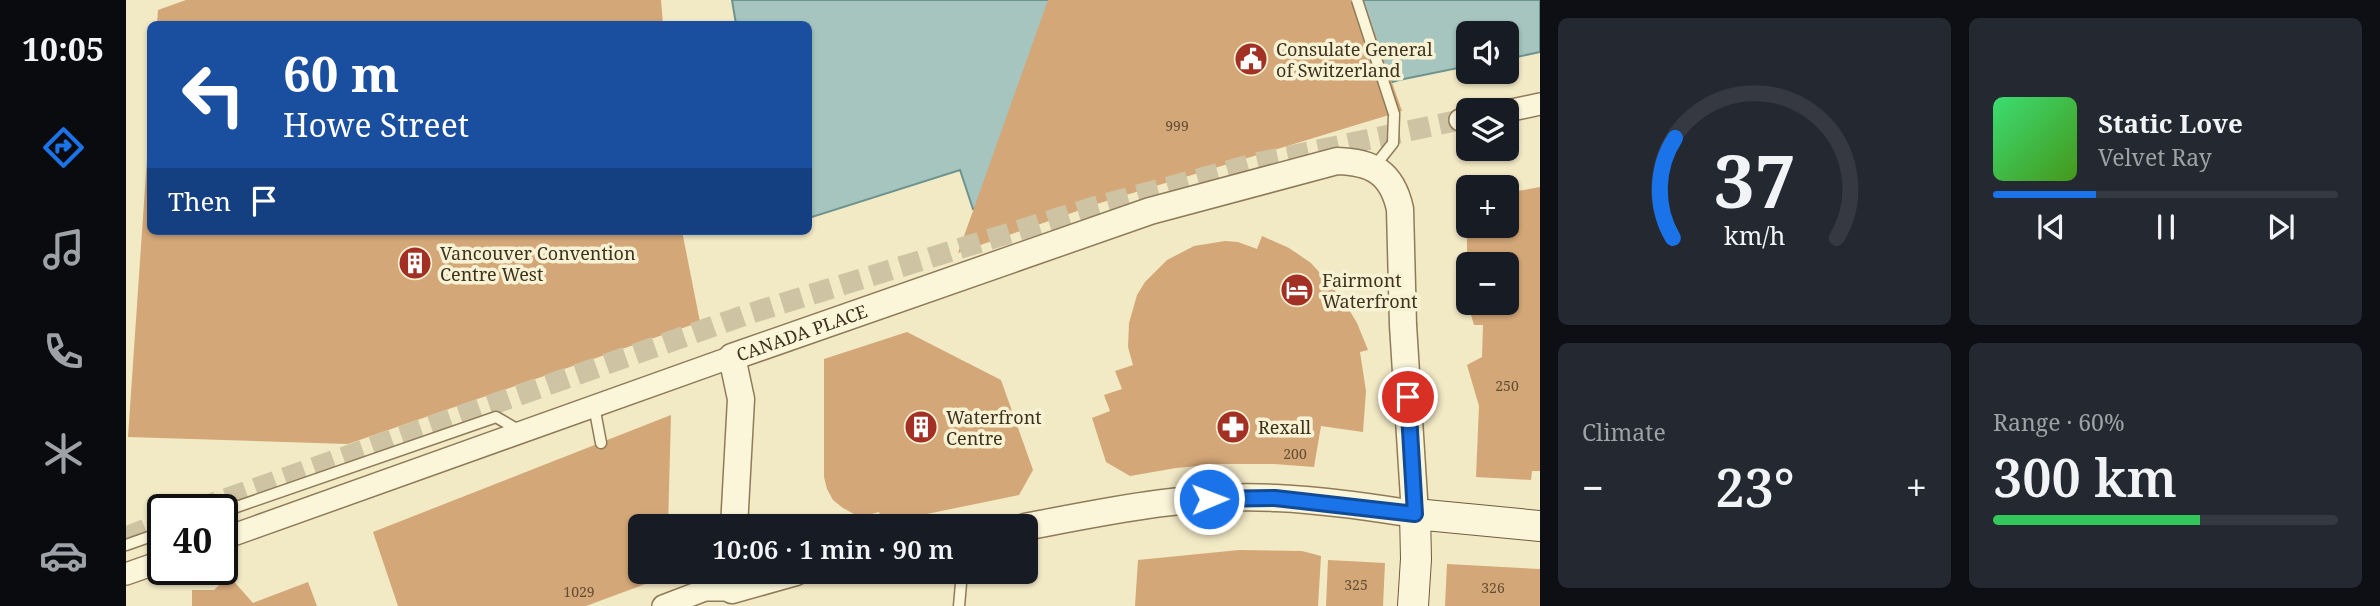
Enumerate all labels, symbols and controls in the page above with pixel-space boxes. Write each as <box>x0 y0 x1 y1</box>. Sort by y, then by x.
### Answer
map controls <box>1456 21 1519 315</box>
button: sound <box>1456 21 1519 84</box>
text: 10:05 <box>22 27 104 70</box>
place label: Consulate General of Switzerland <box>1276 37 1433 82</box>
text: 60 m <box>283 40 399 106</box>
public building icon: Consulate General of Switzerland <box>1232 40 1270 78</box>
icon: left <box>168 49 259 140</box>
button: layers <box>1456 98 1519 161</box>
text: Howe Street <box>283 103 469 146</box>
text: Static Love <box>2098 105 2243 141</box>
house number: 999 <box>1165 116 1189 135</box>
icon: directions <box>39 123 88 172</box>
text: 37 <box>1713 130 1796 229</box>
text: Velvet Ray <box>2098 141 2212 173</box>
button: + <box>1456 175 1519 238</box>
icon: arrive <box>245 182 283 220</box>
text: Then <box>168 183 231 219</box>
icon: previous <box>2032 208 2070 246</box>
icon: pause <box>2147 208 2185 246</box>
icon: next <box>2262 208 2300 246</box>
text: km/h <box>1724 218 1785 252</box>
icon: music <box>39 225 88 274</box>
place label: Vancouver Convention Centre West <box>440 241 636 286</box>
building icon: Vancouver Convention Centre West <box>396 244 434 282</box>
button: − <box>1456 252 1519 315</box>
place label: Fairmont Waterfront <box>1322 268 1418 313</box>
hotel icon: Fairmont Waterfront <box>1278 271 1316 309</box>
street label: CANADA PLACE <box>733 299 870 367</box>
icon: phone <box>39 327 88 376</box>
pin <box>1378 367 1438 427</box>
house number: 250 <box>1495 376 1519 395</box>
icon: arrive <box>1389 378 1427 416</box>
place label: Waterfront Centre <box>946 405 1042 450</box>
text: Range · 60% <box>1993 406 2125 438</box>
building icon: Waterfront Centre <box>902 408 940 446</box>
pharmacy icon: Rexall <box>1214 408 1252 446</box>
place label: Rexall <box>1258 415 1312 439</box>
text: Climate <box>1582 416 1666 448</box>
icon: climate <box>39 429 88 478</box>
text: 300 km <box>1993 441 2177 512</box>
house number: 200 <box>1283 444 1307 463</box>
text: 23° <box>1715 451 1795 522</box>
text: − <box>1582 461 1604 513</box>
text: + <box>1906 461 1927 513</box>
position arrow <box>1172 462 1246 536</box>
speed limit sign: 40 <box>147 494 238 585</box>
icon: car <box>39 531 88 580</box>
text: 10:06 · 1 min · 90 m <box>712 531 954 567</box>
house number: 325 <box>1344 575 1368 594</box>
house number: 326 <box>1481 578 1505 597</box>
house number: 1029 <box>563 582 595 601</box>

